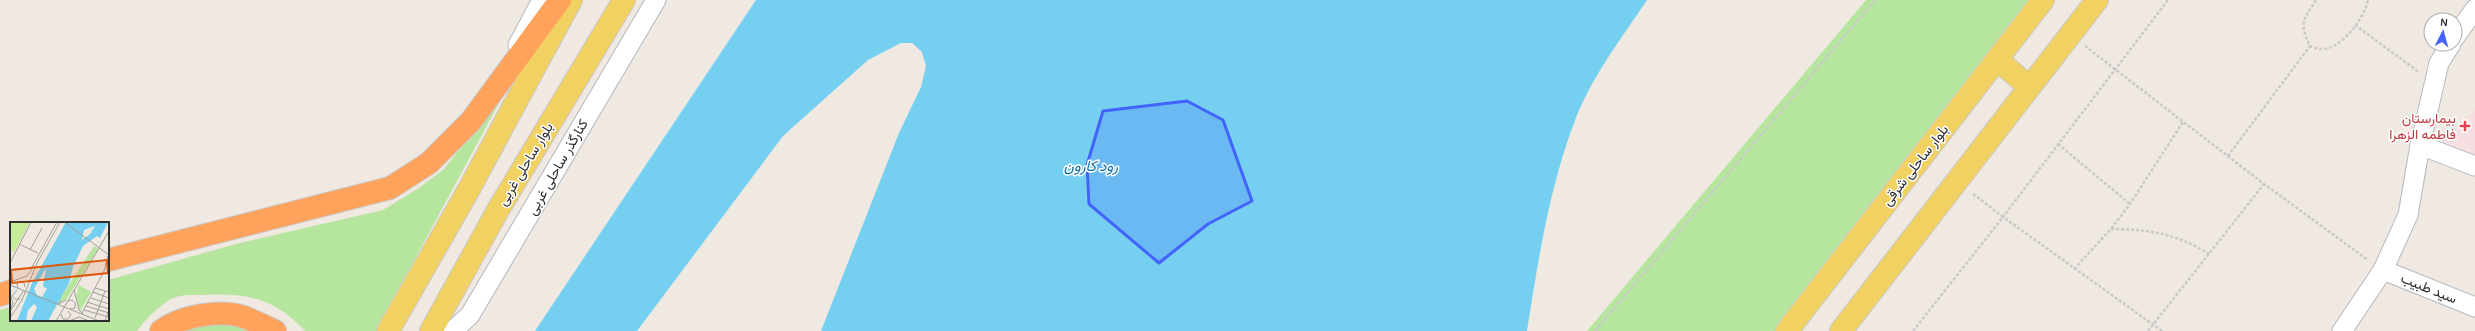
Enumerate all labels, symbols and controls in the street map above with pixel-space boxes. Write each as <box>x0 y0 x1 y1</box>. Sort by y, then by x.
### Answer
north arrow <box>2423 12 2463 52</box>
text: N <box>2439 16 2449 29</box>
place label: بیمارستان فاطمه الزهرا <box>2389 110 2456 143</box>
street label: کنارگذر ساحلی غربی <box>523 116 592 218</box>
street label: بلوار ساحلی غربی <box>494 120 557 209</box>
marker: بیمارستان فاطمه الزهرا <box>2459 120 2471 132</box>
street label: بلوار ساحلی شرقی <box>1878 121 1952 209</box>
water label: رود کارون <box>1064 157 1118 175</box>
inset map <box>10 222 109 321</box>
street label: سید طبیب <box>2398 270 2459 307</box>

